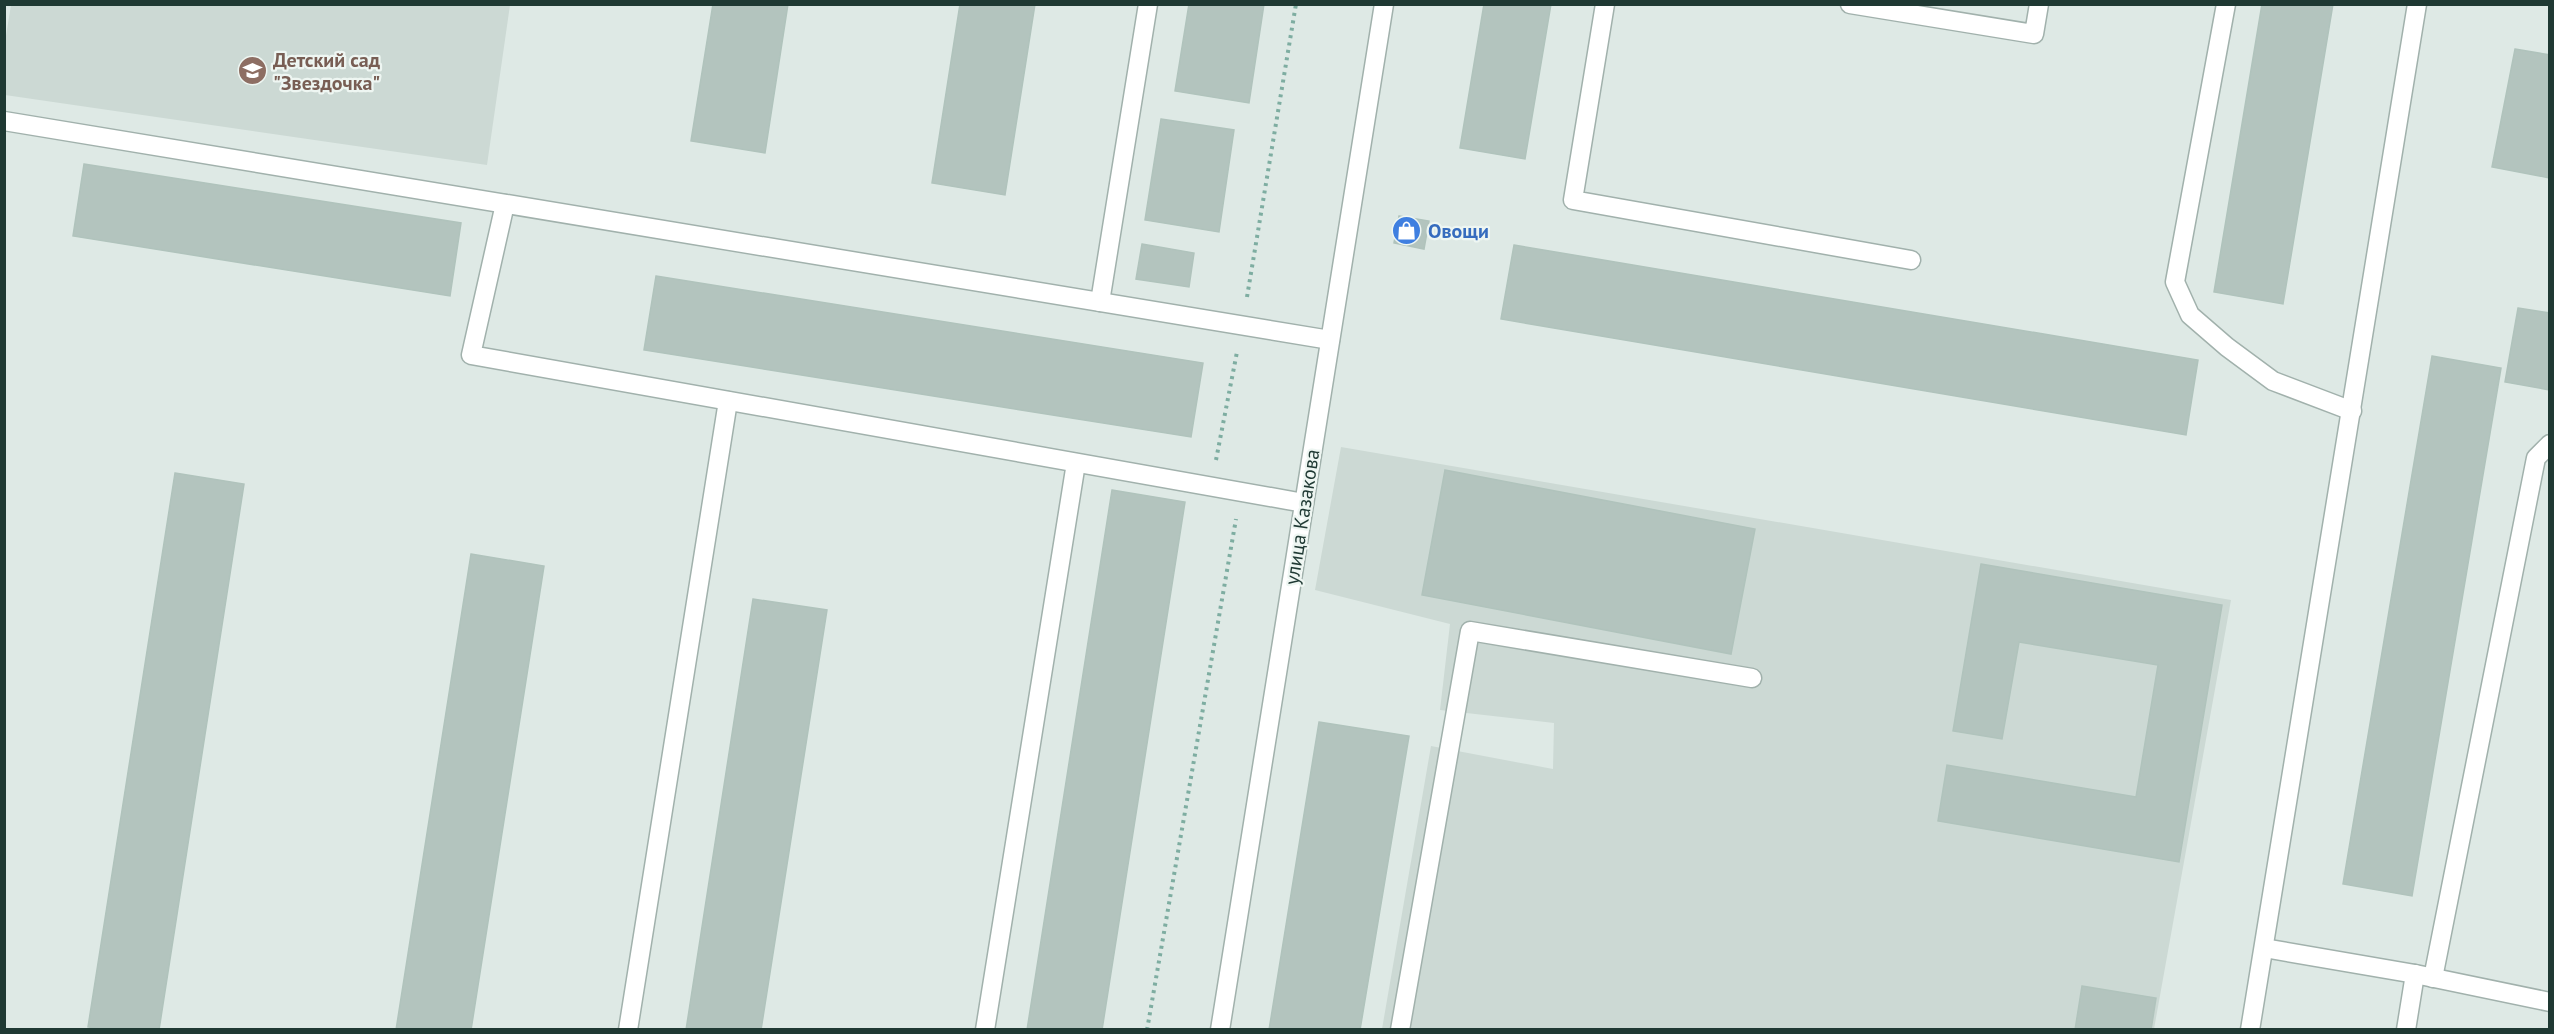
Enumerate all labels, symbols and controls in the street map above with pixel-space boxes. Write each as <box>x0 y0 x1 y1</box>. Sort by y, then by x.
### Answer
place label: Детский сад "Звездочка" <box>273 47 381 96</box>
school or university icon: Детский сад "Звездочка" <box>236 55 268 87</box>
shop icon: Овощи <box>1391 215 1423 247</box>
place label: Овощи <box>1428 218 1489 244</box>
street label: улица Казакова <box>1278 447 1326 587</box>

